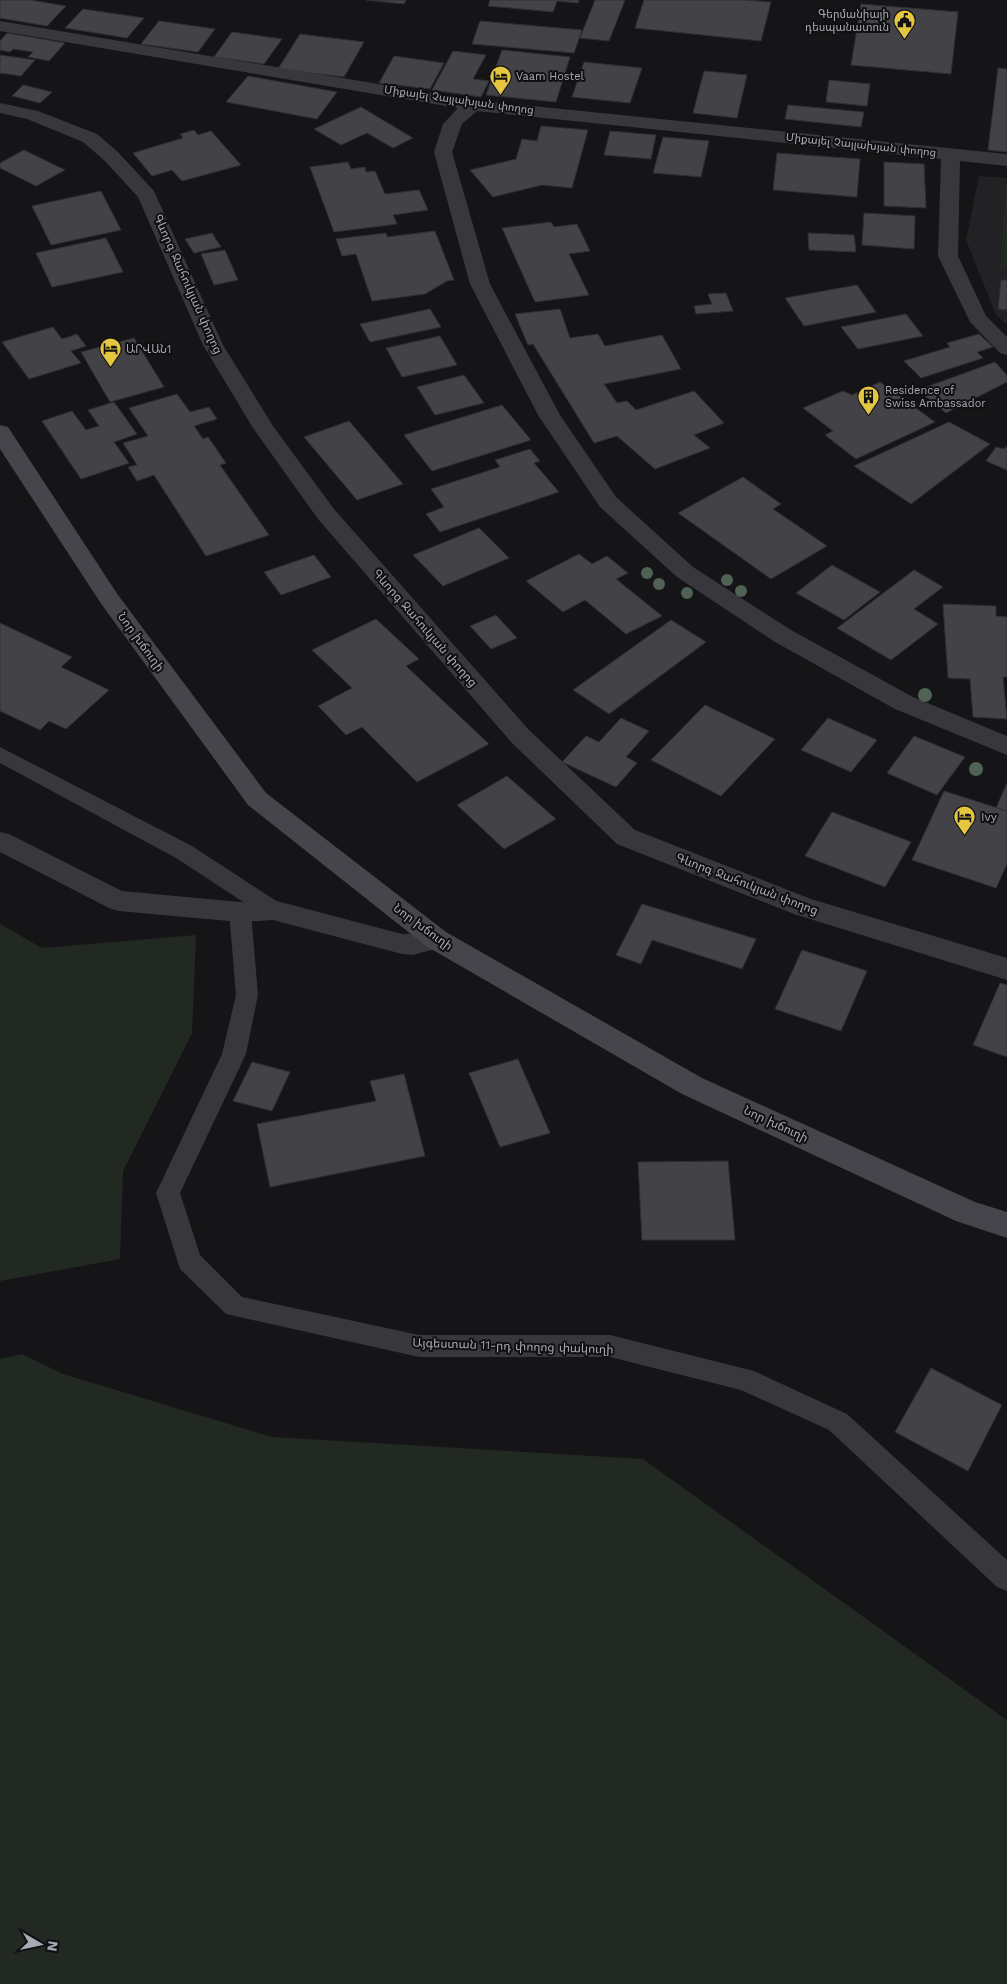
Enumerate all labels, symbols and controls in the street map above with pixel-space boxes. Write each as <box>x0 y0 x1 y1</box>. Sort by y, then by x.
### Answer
place label: Գերմանիայի դեսպանատուն <box>805 8 889 34</box>
public building icon: Գերմանիայի դեսպանատուն <box>893 8 917 39</box>
hotel icon: Vaam Hostel <box>488 64 512 95</box>
place label: Vaam Hostel <box>516 70 584 83</box>
street label: Միքայել Չայլախյան փողոց <box>383 83 535 117</box>
street label: Միքայել Չայլախյան փողոց <box>785 131 937 159</box>
street label: Գևորգ Ջահուկյան փողոց <box>151 212 225 356</box>
hotel icon: ԱՐՎԱՆ1 <box>98 337 122 368</box>
place label: ԱՐՎԱՆ1 <box>126 343 171 356</box>
building icon: Residence of Swiss Ambassador <box>857 384 881 415</box>
place label: Residence of Swiss Ambassador <box>885 384 986 410</box>
street label: Գևորգ Ջահուկյան փողոց <box>370 566 480 690</box>
street label: Նոր խճուղի <box>115 610 167 674</box>
hotel icon: Ivy <box>953 805 977 836</box>
place label: Ivy <box>981 810 998 824</box>
street label: Գևորգ Ջահուկյան փողոց <box>674 850 820 918</box>
street label: Նոր խճուղի <box>391 901 455 953</box>
street label: Նոր խճուղի <box>742 1103 810 1145</box>
street label: Այգեստան 11-րդ փողոց փակուղի <box>412 1335 614 1357</box>
north arrow <box>15 1919 65 1969</box>
text: N <box>44 1940 62 1952</box>

